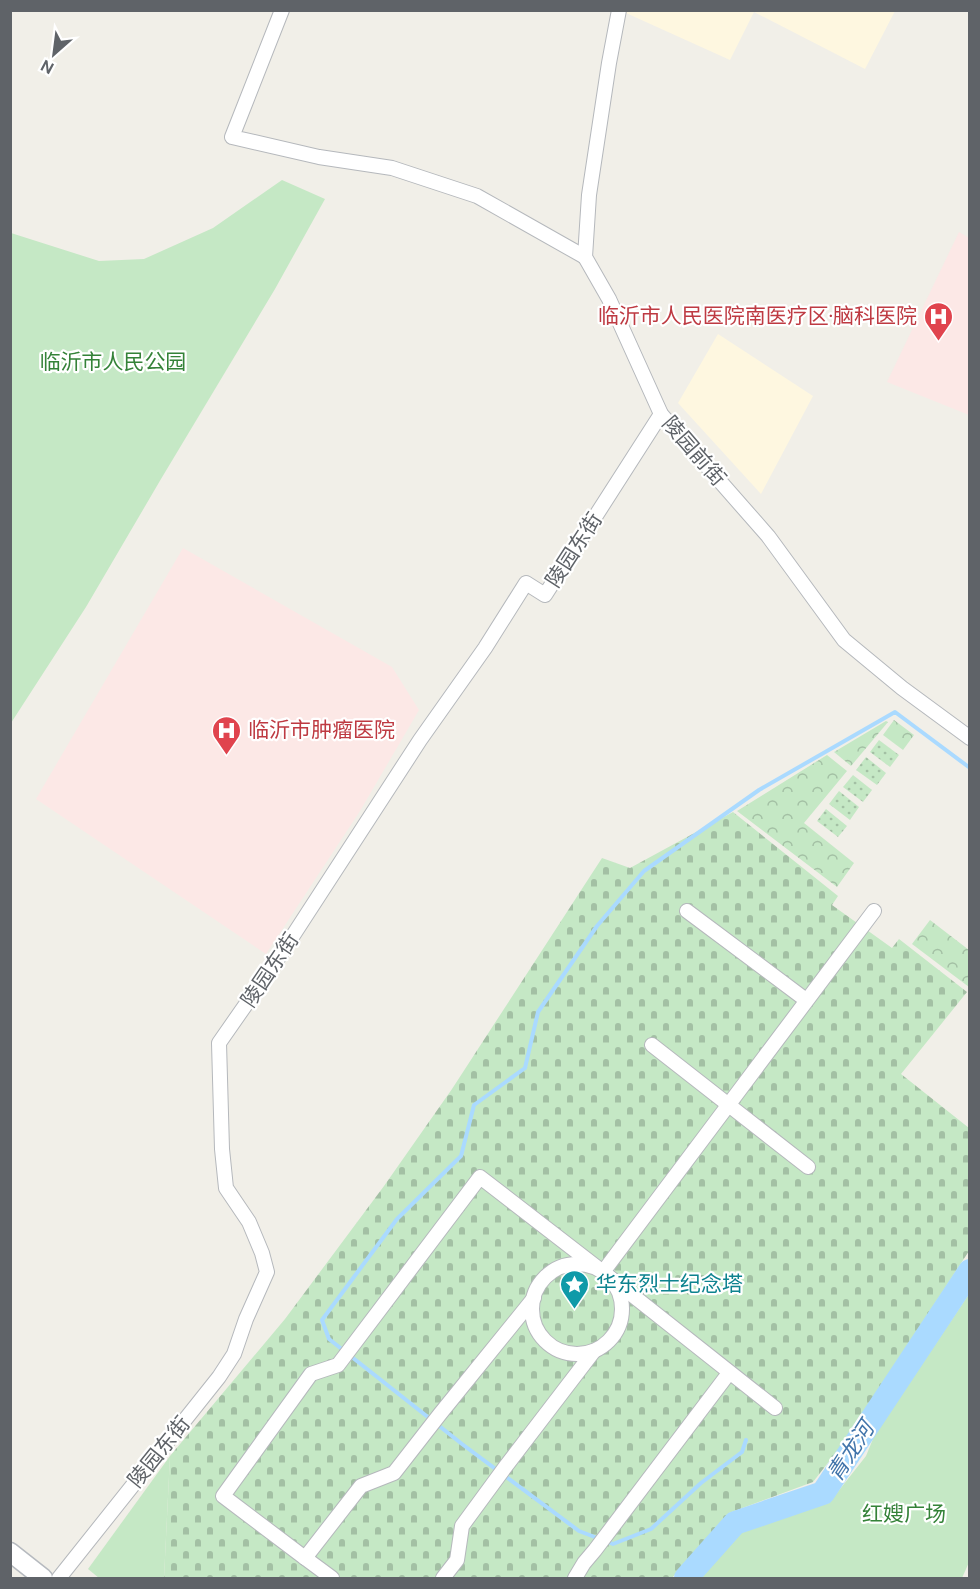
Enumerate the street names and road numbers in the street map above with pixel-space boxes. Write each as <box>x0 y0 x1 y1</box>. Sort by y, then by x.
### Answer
street label: 陵园前街 <box>656 410 732 492</box>
street label: 陵园东街 <box>539 507 609 593</box>
street label: 陵园东街 <box>235 927 305 1013</box>
street label: 陵园东街 <box>122 1411 196 1493</box>

